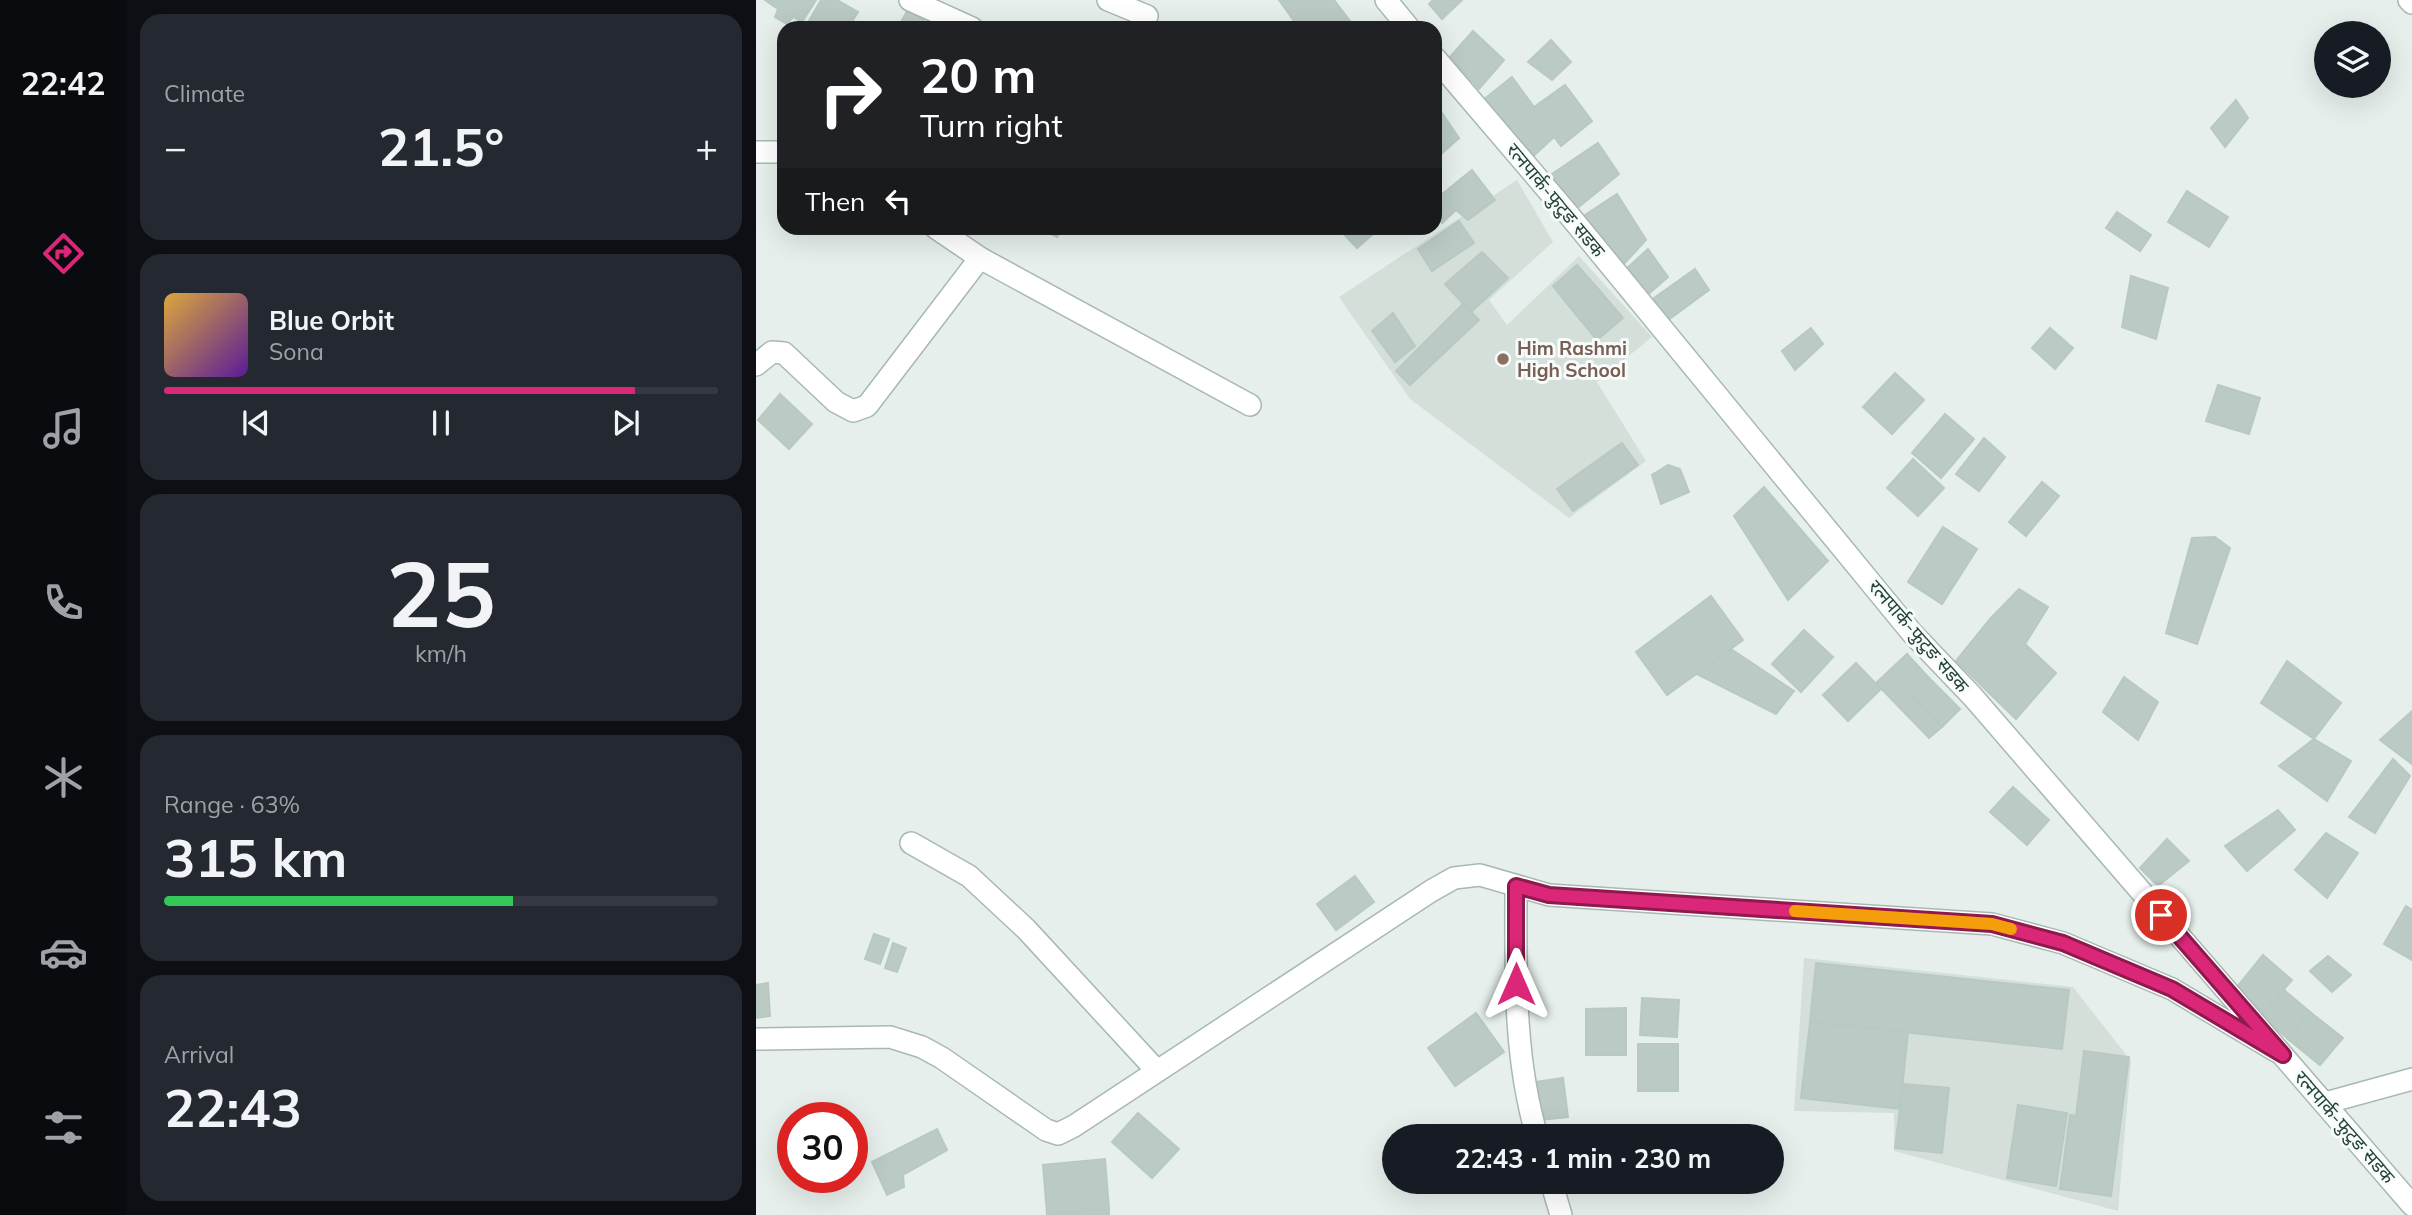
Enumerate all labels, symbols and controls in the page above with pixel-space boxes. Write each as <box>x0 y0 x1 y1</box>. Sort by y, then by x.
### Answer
map controls <box>2314 21 2391 98</box>
button: layers <box>2314 21 2391 98</box>
text: 20 m <box>920 44 1036 105</box>
icon: right <box>805 49 896 140</box>
text: 22:42 <box>21 63 105 103</box>
text: Climate <box>164 79 245 108</box>
text: Turn right <box>920 105 1063 145</box>
text: 21.5° <box>378 114 504 179</box>
text: − <box>164 123 187 171</box>
text: + <box>695 123 718 171</box>
street label: रत्नपार्क-फुटुङ सडक <box>1501 138 1611 263</box>
icon: left <box>879 182 917 220</box>
text: Then <box>805 185 865 218</box>
icon: directions <box>39 229 88 278</box>
text: Blue Orbit <box>269 304 394 337</box>
place label: Him Rashmi High School <box>1517 336 1627 382</box>
text: Sona <box>269 337 324 366</box>
marker: Him Rashmi High School <box>1495 351 1511 367</box>
icon: music <box>39 404 88 453</box>
icon: previous <box>237 404 275 442</box>
icon: pause <box>422 404 460 442</box>
icon: next <box>607 404 645 442</box>
text: 25 <box>386 536 496 650</box>
street label: रत्नपार्क-फुटुङ सडक <box>1863 575 1975 698</box>
icon: phone <box>39 578 88 627</box>
text: km/h <box>415 639 467 668</box>
icon: climate <box>39 753 88 802</box>
text: Range · 63% <box>164 790 300 819</box>
text: 315 km <box>164 825 347 890</box>
pin <box>2131 885 2191 945</box>
icon: arrive <box>2142 896 2180 934</box>
icon: car <box>39 928 88 977</box>
position arrow <box>1479 947 1553 1021</box>
text: Arrival <box>164 1040 234 1069</box>
street label: रत्नपार्क-फुटुङ सडक <box>2289 1066 2401 1189</box>
text: 22:43 <box>164 1075 302 1140</box>
speed limit sign: 30 <box>777 1102 868 1193</box>
icon: filters <box>39 1103 88 1152</box>
text: 22:43 · 1 min · 230 m <box>1455 1142 1711 1175</box>

